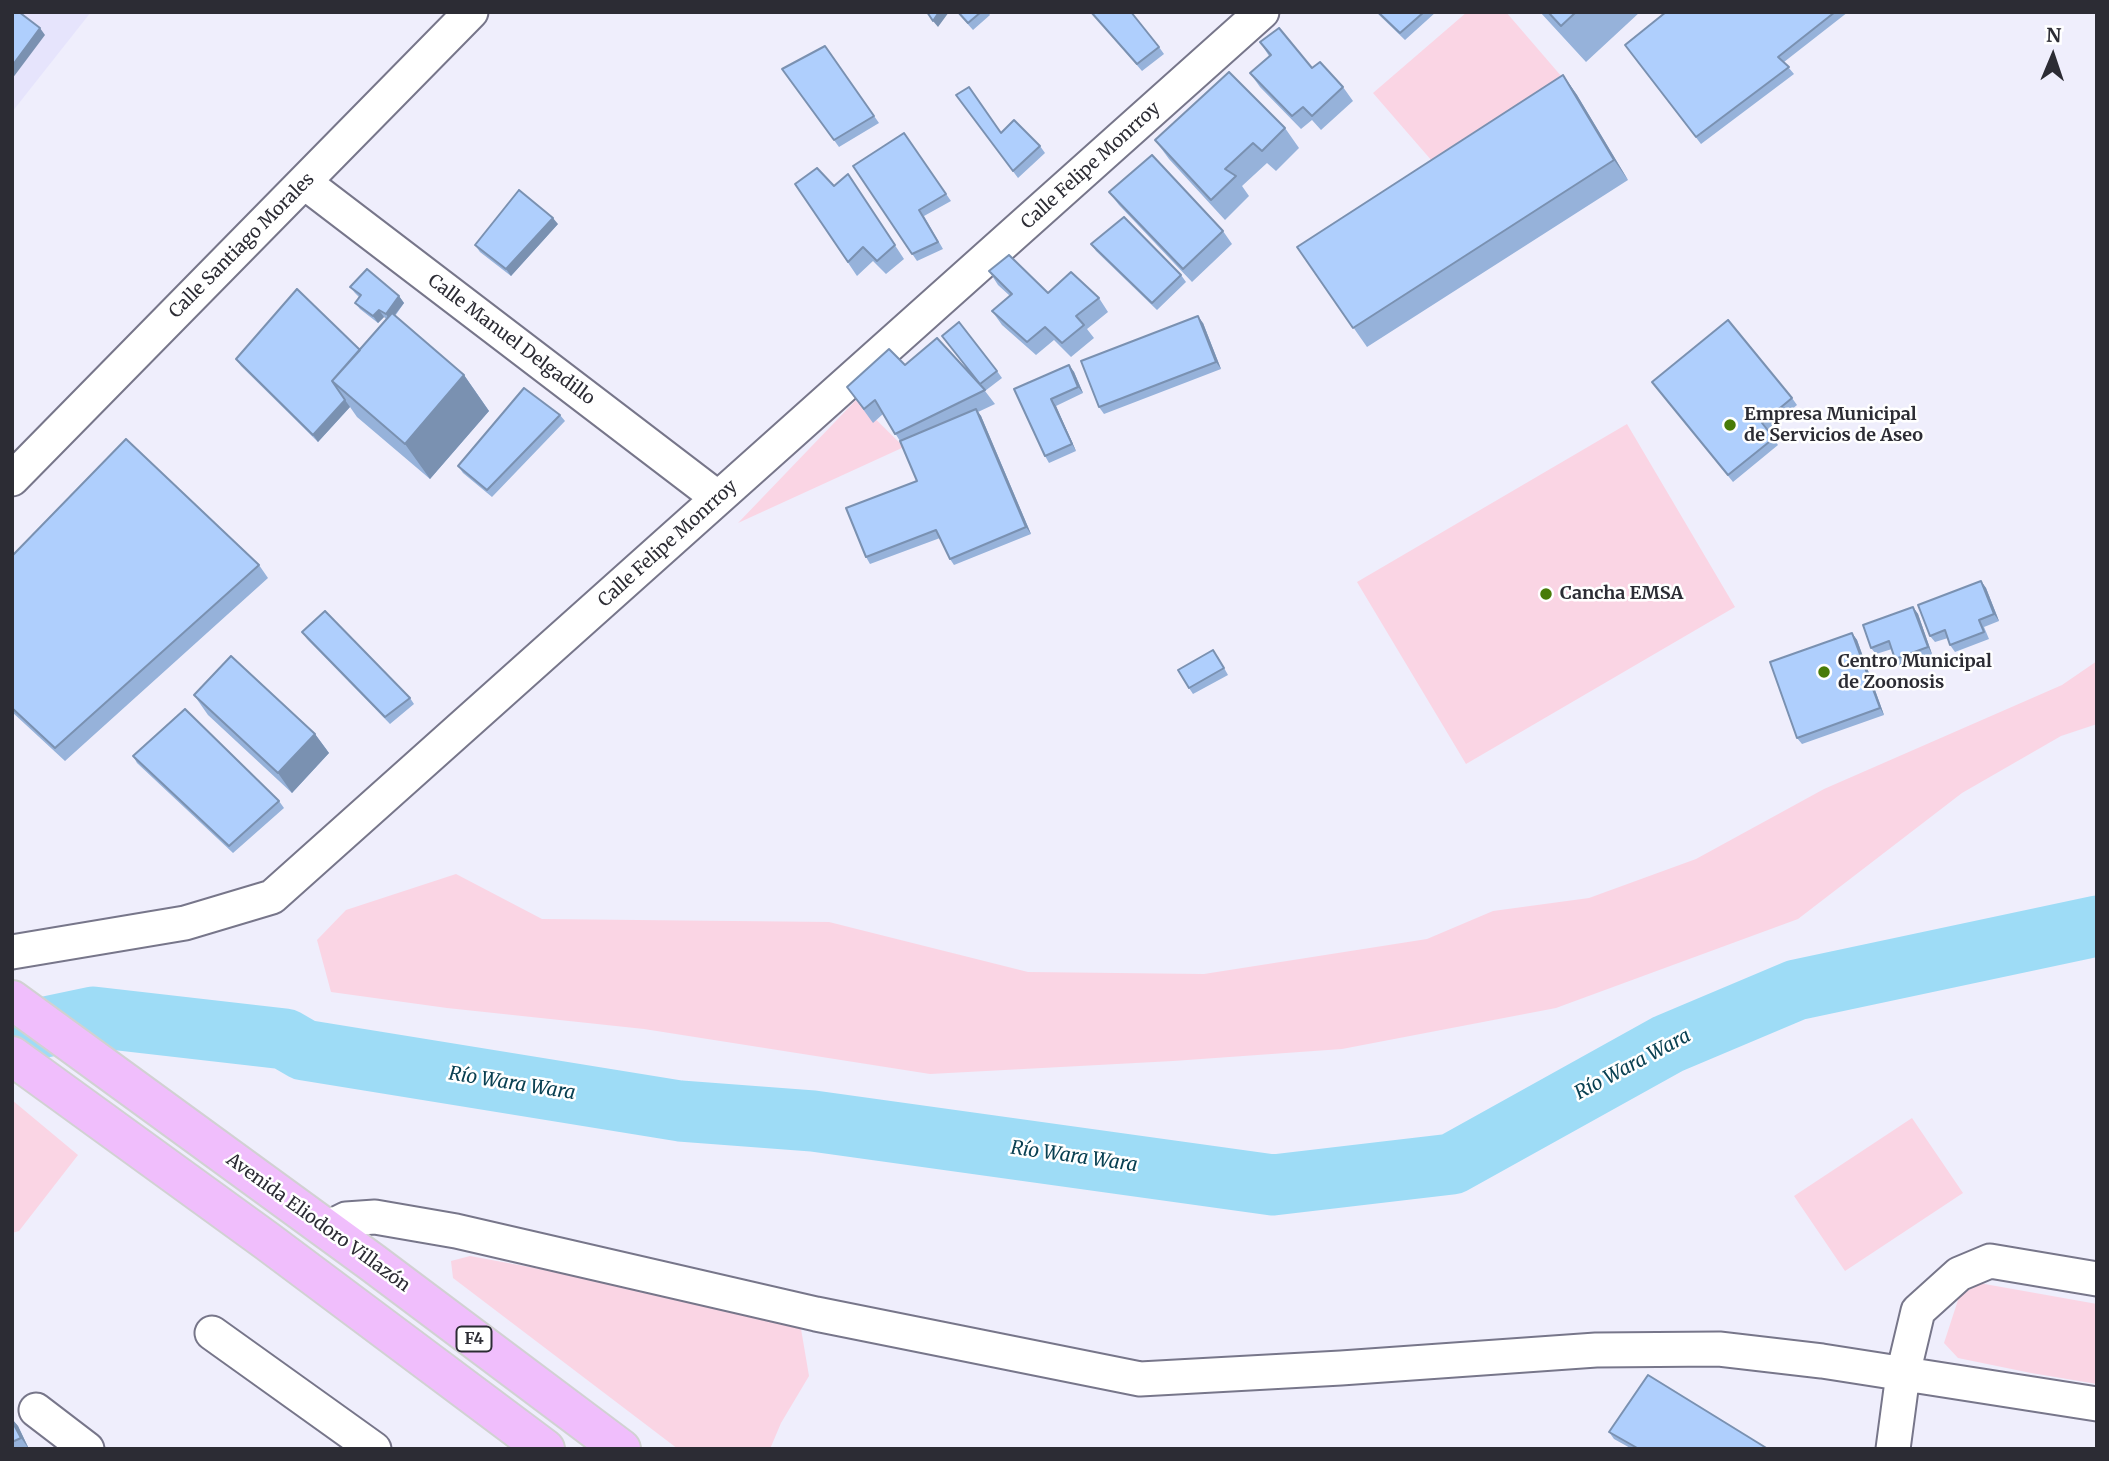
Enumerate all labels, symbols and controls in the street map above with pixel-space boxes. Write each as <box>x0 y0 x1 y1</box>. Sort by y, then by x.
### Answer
north arrow <box>2018 21 2088 91</box>
text: N <box>2046 23 2062 47</box>
street label: Calle Felipe Monrroy <box>1017 98 1165 234</box>
street label: Calle Santiago Morales <box>165 169 319 323</box>
street label: Calle Manuel Delgadillo <box>423 270 599 410</box>
place label: Empresa Municipal de Servicios de Aseo <box>1744 404 1923 446</box>
marker: Empresa Municipal de Servicios de Aseo <box>1722 417 1738 433</box>
street label: Calle Felipe Monrroy <box>594 476 742 612</box>
place label: Cancha EMSA <box>1560 583 1683 605</box>
marker: Cancha EMSA <box>1538 586 1554 602</box>
place label: Centro Municipal de Zoonosis <box>1838 651 1992 694</box>
marker: Centro Municipal de Zoonosis <box>1816 664 1832 680</box>
water label: Río Wara Wara <box>1571 1025 1695 1105</box>
water label: Río Wara Wara <box>447 1063 577 1105</box>
water label: Río Wara Wara <box>1009 1137 1139 1177</box>
street label: Avenida Eliodoro Villazón <box>222 1149 414 1297</box>
road number: F4 <box>456 1326 491 1352</box>

